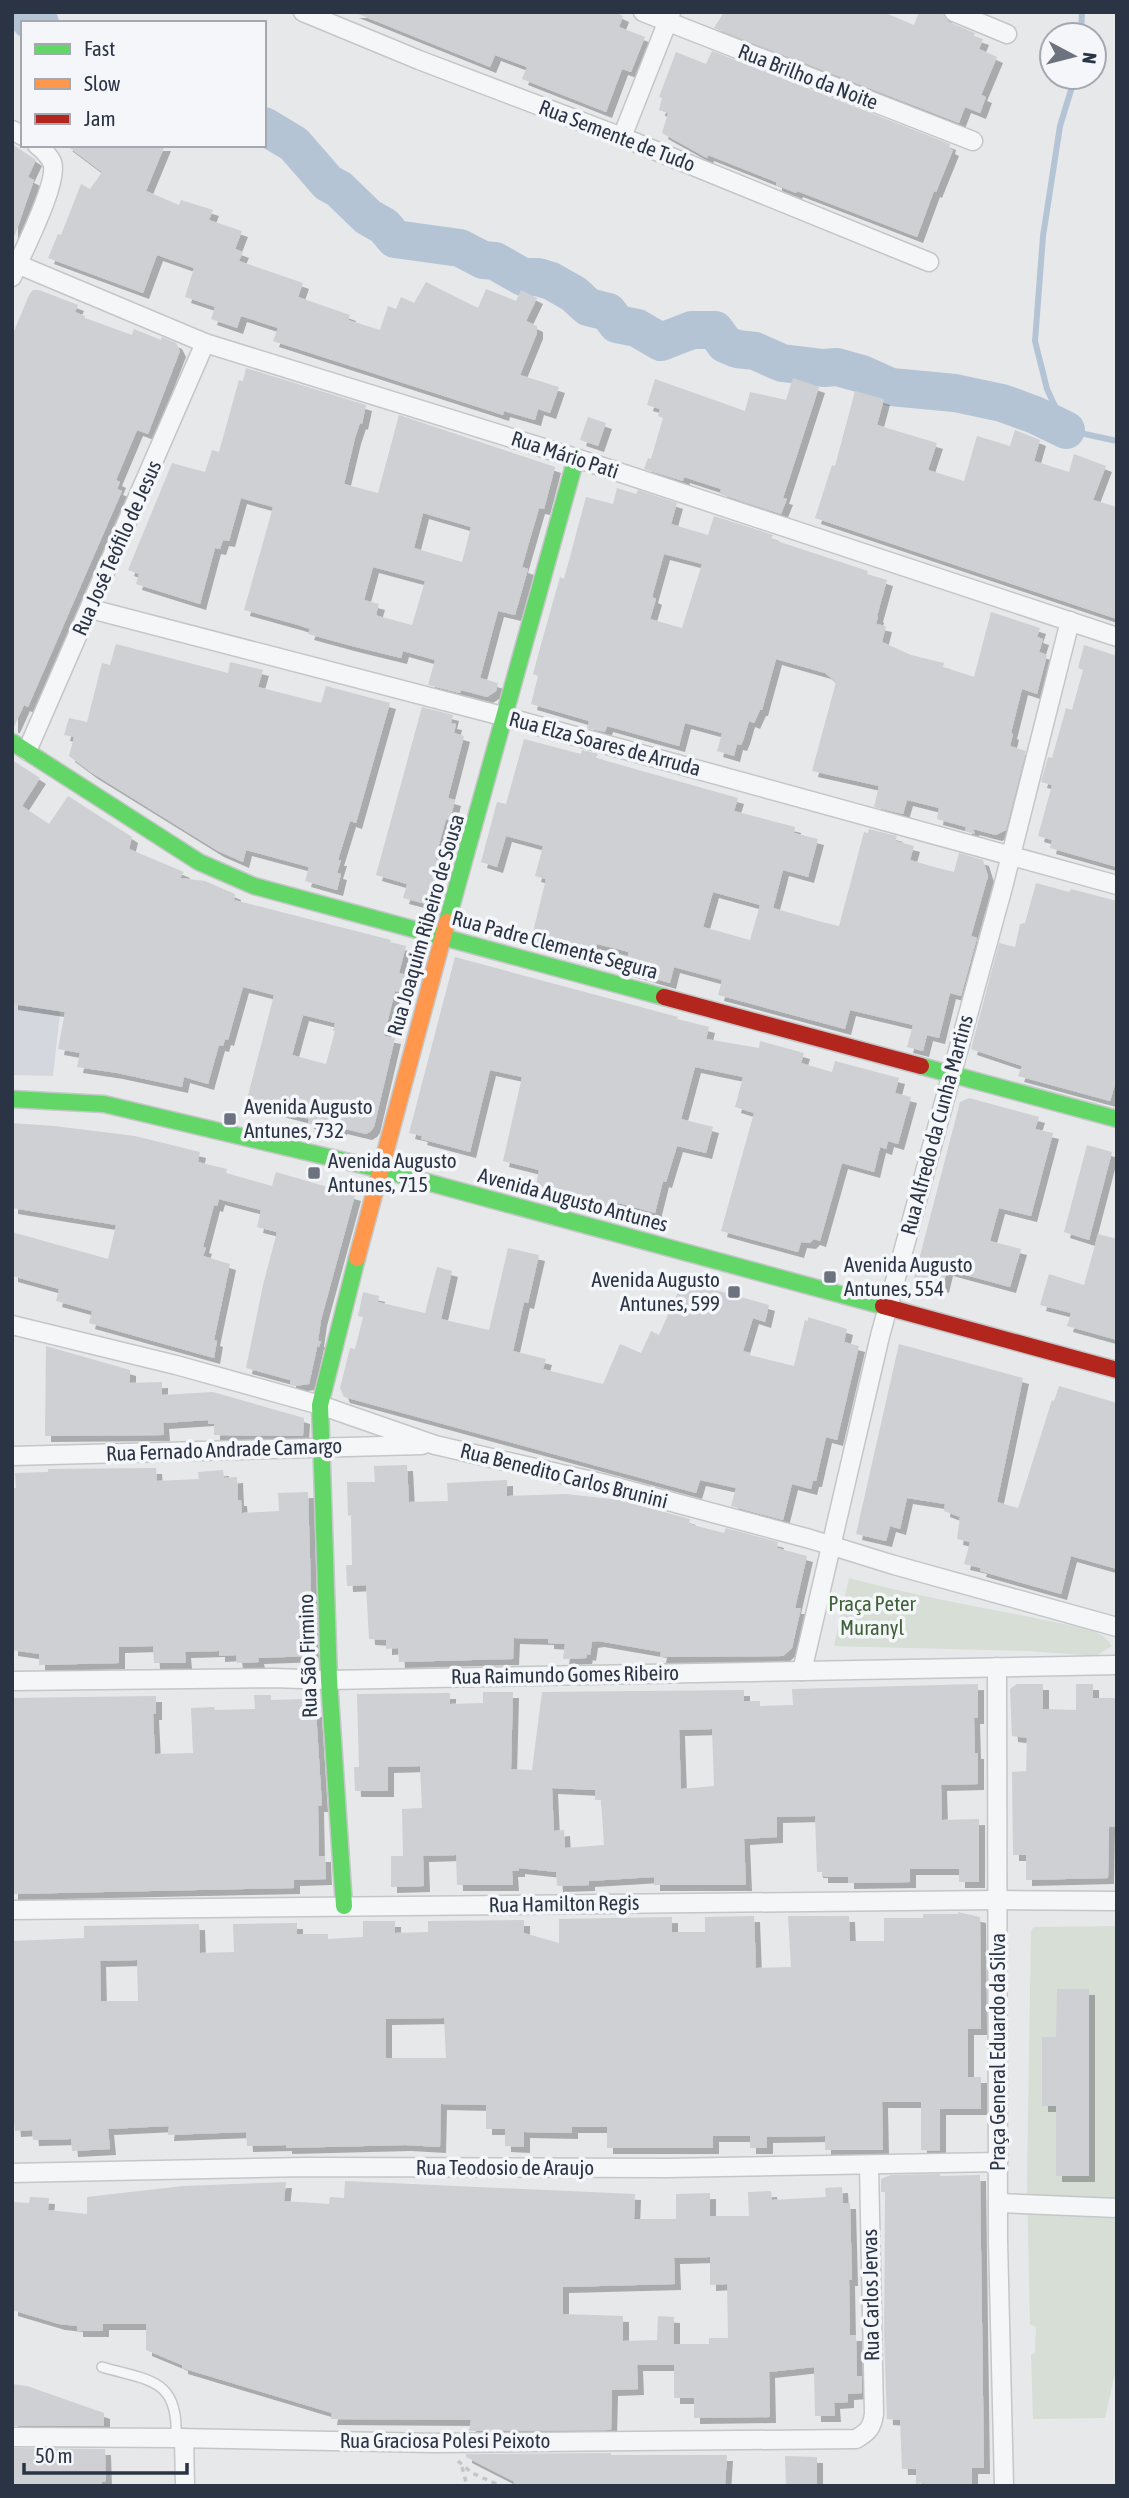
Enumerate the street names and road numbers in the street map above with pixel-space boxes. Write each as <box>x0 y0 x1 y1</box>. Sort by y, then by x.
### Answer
street label: Rua Brilho da Noite <box>735 38 882 114</box>
street label: Rua Semente de Tudo <box>536 94 699 176</box>
street label: Rua Mário Pati <box>509 425 622 483</box>
street label: Rua José Teófilo de Jesus <box>67 456 166 639</box>
street label: Rua Elza Soares de Arruda <box>507 706 704 780</box>
street label: Rua Joaquim Ribeiro de Sousa <box>382 811 468 1038</box>
street label: Rua Padre Clemente Segura <box>450 905 661 983</box>
street label: Rua Alfredo da Cunha Martins <box>895 1012 977 1237</box>
street label: Avenida Augusto Antunes <box>476 1162 671 1236</box>
street label: Rua Fernado Andrade Camargo <box>106 1433 342 1465</box>
street label: Rua Benedito Carlos Brunini <box>458 1438 670 1512</box>
street label: Rua São Firmino <box>293 1594 321 1718</box>
street label: Rua Raimundo Gomes Ribeiro <box>451 1660 679 1688</box>
street label: Rua Hamilton Regis <box>488 1890 640 1916</box>
street label: Praça General Eduardo da Silva <box>985 1933 1009 2171</box>
street label: Rua Teodosio de Araujo <box>416 2155 594 2179</box>
street label: Rua Carlos Jervas <box>857 2229 883 2361</box>
street label: Rua Graciosa Polesi Peixoto <box>340 2428 550 2452</box>

